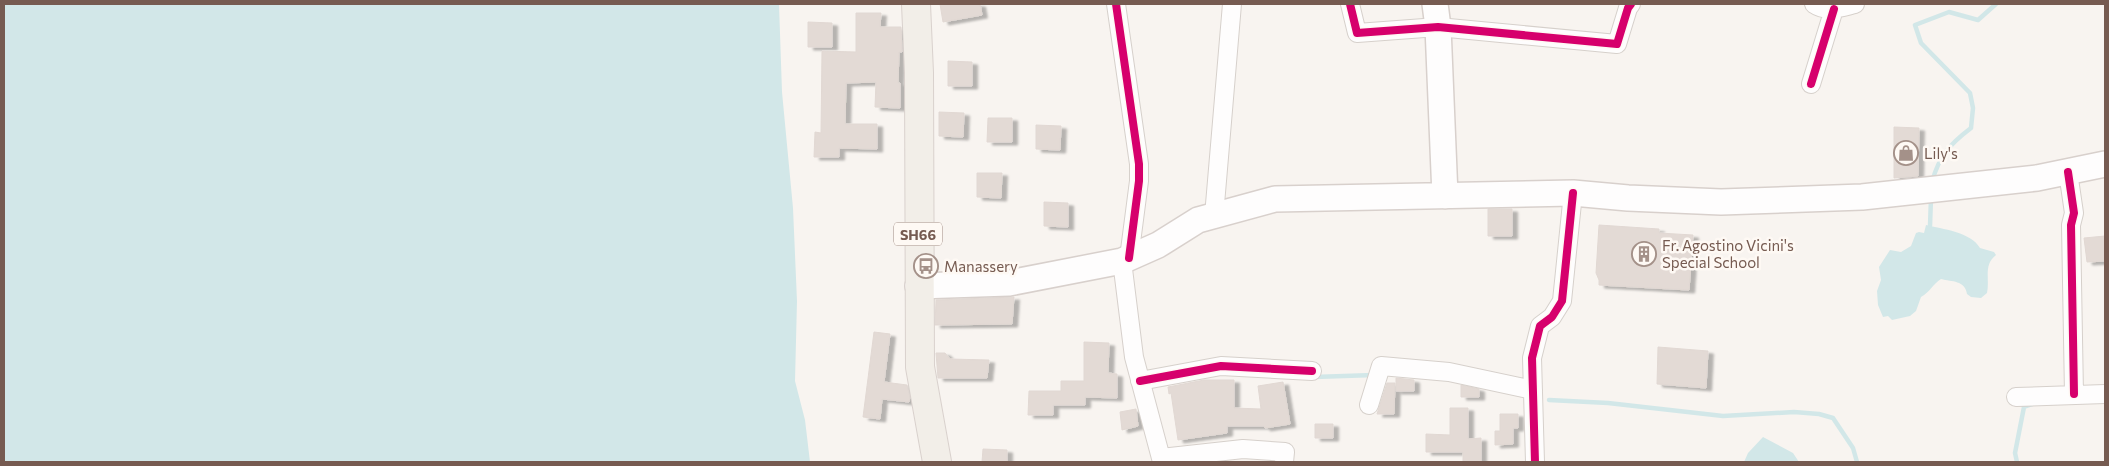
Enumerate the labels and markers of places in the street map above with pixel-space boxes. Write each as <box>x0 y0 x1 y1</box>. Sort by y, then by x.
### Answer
shop icon: Lily's <box>1893 140 1919 166</box>
place label: Lily's <box>1924 144 1958 162</box>
place label: Fr. Agostino Vicini's Special School <box>1662 236 1794 271</box>
building icon: Fr. Agostino Vicini's Special School <box>1631 241 1657 267</box>
bus stop icon: Manassery <box>913 253 939 279</box>
place label: Manassery <box>944 257 1018 275</box>

